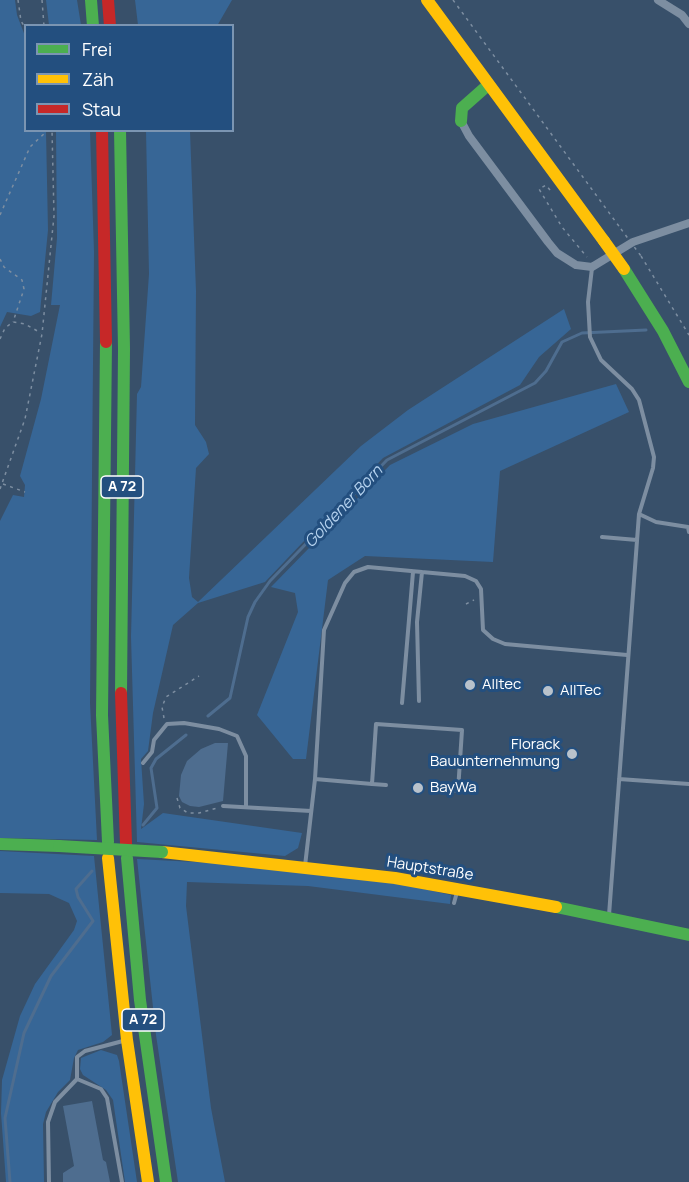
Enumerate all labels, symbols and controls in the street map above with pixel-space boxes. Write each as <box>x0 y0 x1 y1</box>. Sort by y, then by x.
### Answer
legend <box>24 24 234 132</box>
text: Frei <box>82 37 112 61</box>
text: Zäh <box>82 67 114 91</box>
text: Stau <box>82 97 121 121</box>
water label: Goldener Born <box>301 462 387 552</box>
road number: A 72 <box>101 476 143 498</box>
place label: Alltec <box>482 676 521 694</box>
marker: Alltec <box>463 678 477 692</box>
place label: AllTec <box>560 682 601 700</box>
marker: AllTec <box>541 684 555 698</box>
place label: Florack Bauunternehmung <box>430 736 560 771</box>
marker: Florack Bauunternehmung <box>565 747 579 761</box>
place label: BayWa <box>430 779 477 797</box>
marker: BayWa <box>411 781 425 795</box>
street label: Hauptstraße <box>385 853 475 885</box>
road number: A 72 <box>122 1009 164 1031</box>

